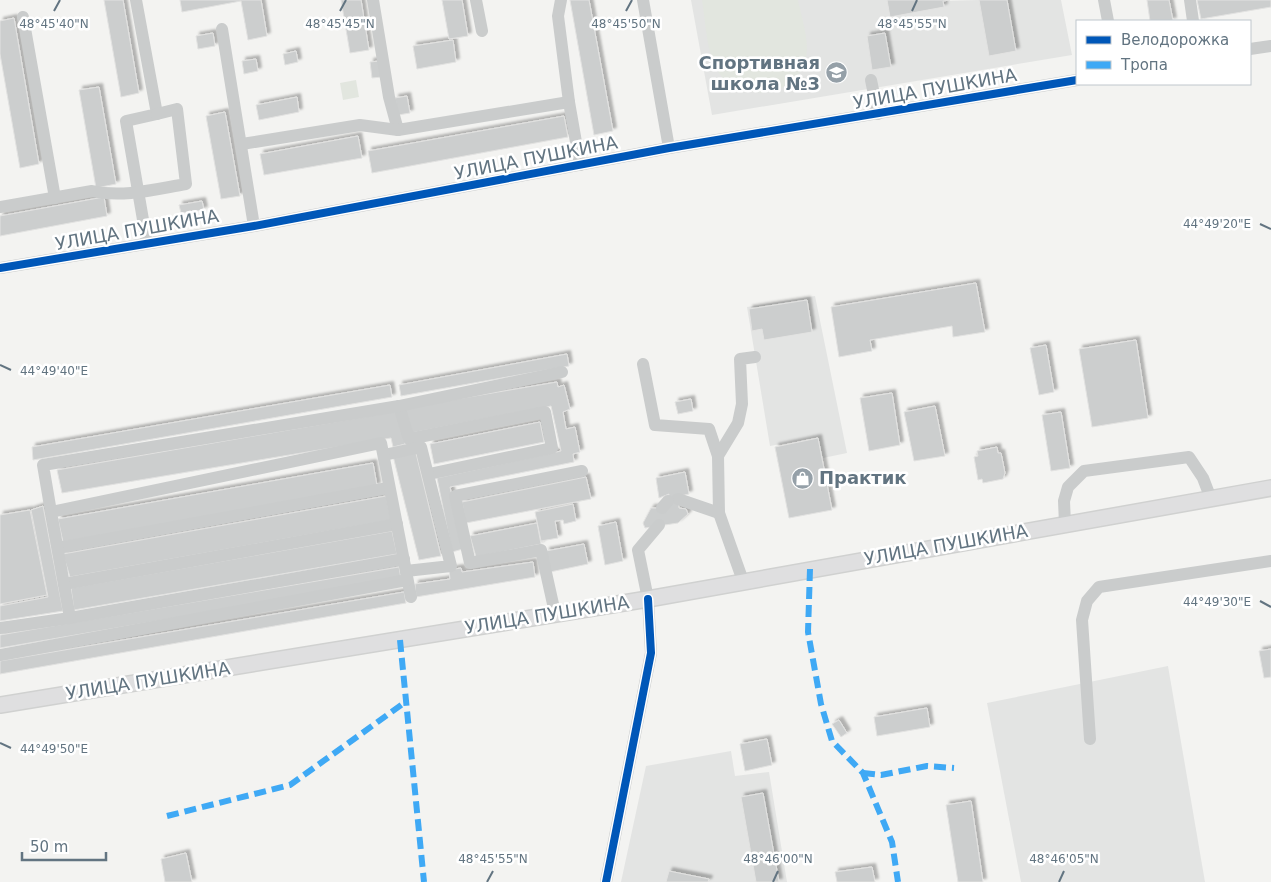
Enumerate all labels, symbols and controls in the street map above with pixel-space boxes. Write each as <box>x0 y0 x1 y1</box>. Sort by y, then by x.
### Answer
text: 48°45'40"N <box>19 17 89 31</box>
text: 48°45'45"N <box>305 17 375 31</box>
text: 48°45'50"N <box>591 17 661 31</box>
text: 48°45'55"N <box>877 17 947 31</box>
legend <box>1076 20 1251 85</box>
text: Велодорожка <box>1121 31 1229 49</box>
place label: Спортивная школа №3 <box>699 52 820 94</box>
text: Тропа <box>1120 56 1168 74</box>
school or university icon: Спортивная школа №3 <box>824 61 848 85</box>
street label: УЛИЦА ПУШКИНА <box>851 64 1019 113</box>
street label: УЛИЦА ПУШКИНА <box>453 131 620 184</box>
street label: УЛИЦА ПУШКИНА <box>53 205 221 254</box>
text: 44°49'20"E <box>1183 217 1251 231</box>
text: 44°49'40"E <box>20 364 88 378</box>
shop icon: Практик <box>791 466 815 490</box>
place label: Практик <box>819 467 907 488</box>
street label: УЛИЦА ПУШКИНА <box>862 520 1030 569</box>
street label: УЛИЦА ПУШКИНА <box>463 591 631 638</box>
text: 44°49'30"E <box>1183 595 1251 609</box>
street label: УЛИЦА ПУШКИНА <box>64 657 232 704</box>
text: 44°49'50"E <box>20 742 88 756</box>
scale bar <box>22 830 106 862</box>
text: 50 m <box>30 838 68 856</box>
text: 48°45'55"N <box>458 852 528 866</box>
text: 48°46'00"N <box>743 852 813 866</box>
text: 48°46'05"N <box>1029 852 1099 866</box>

